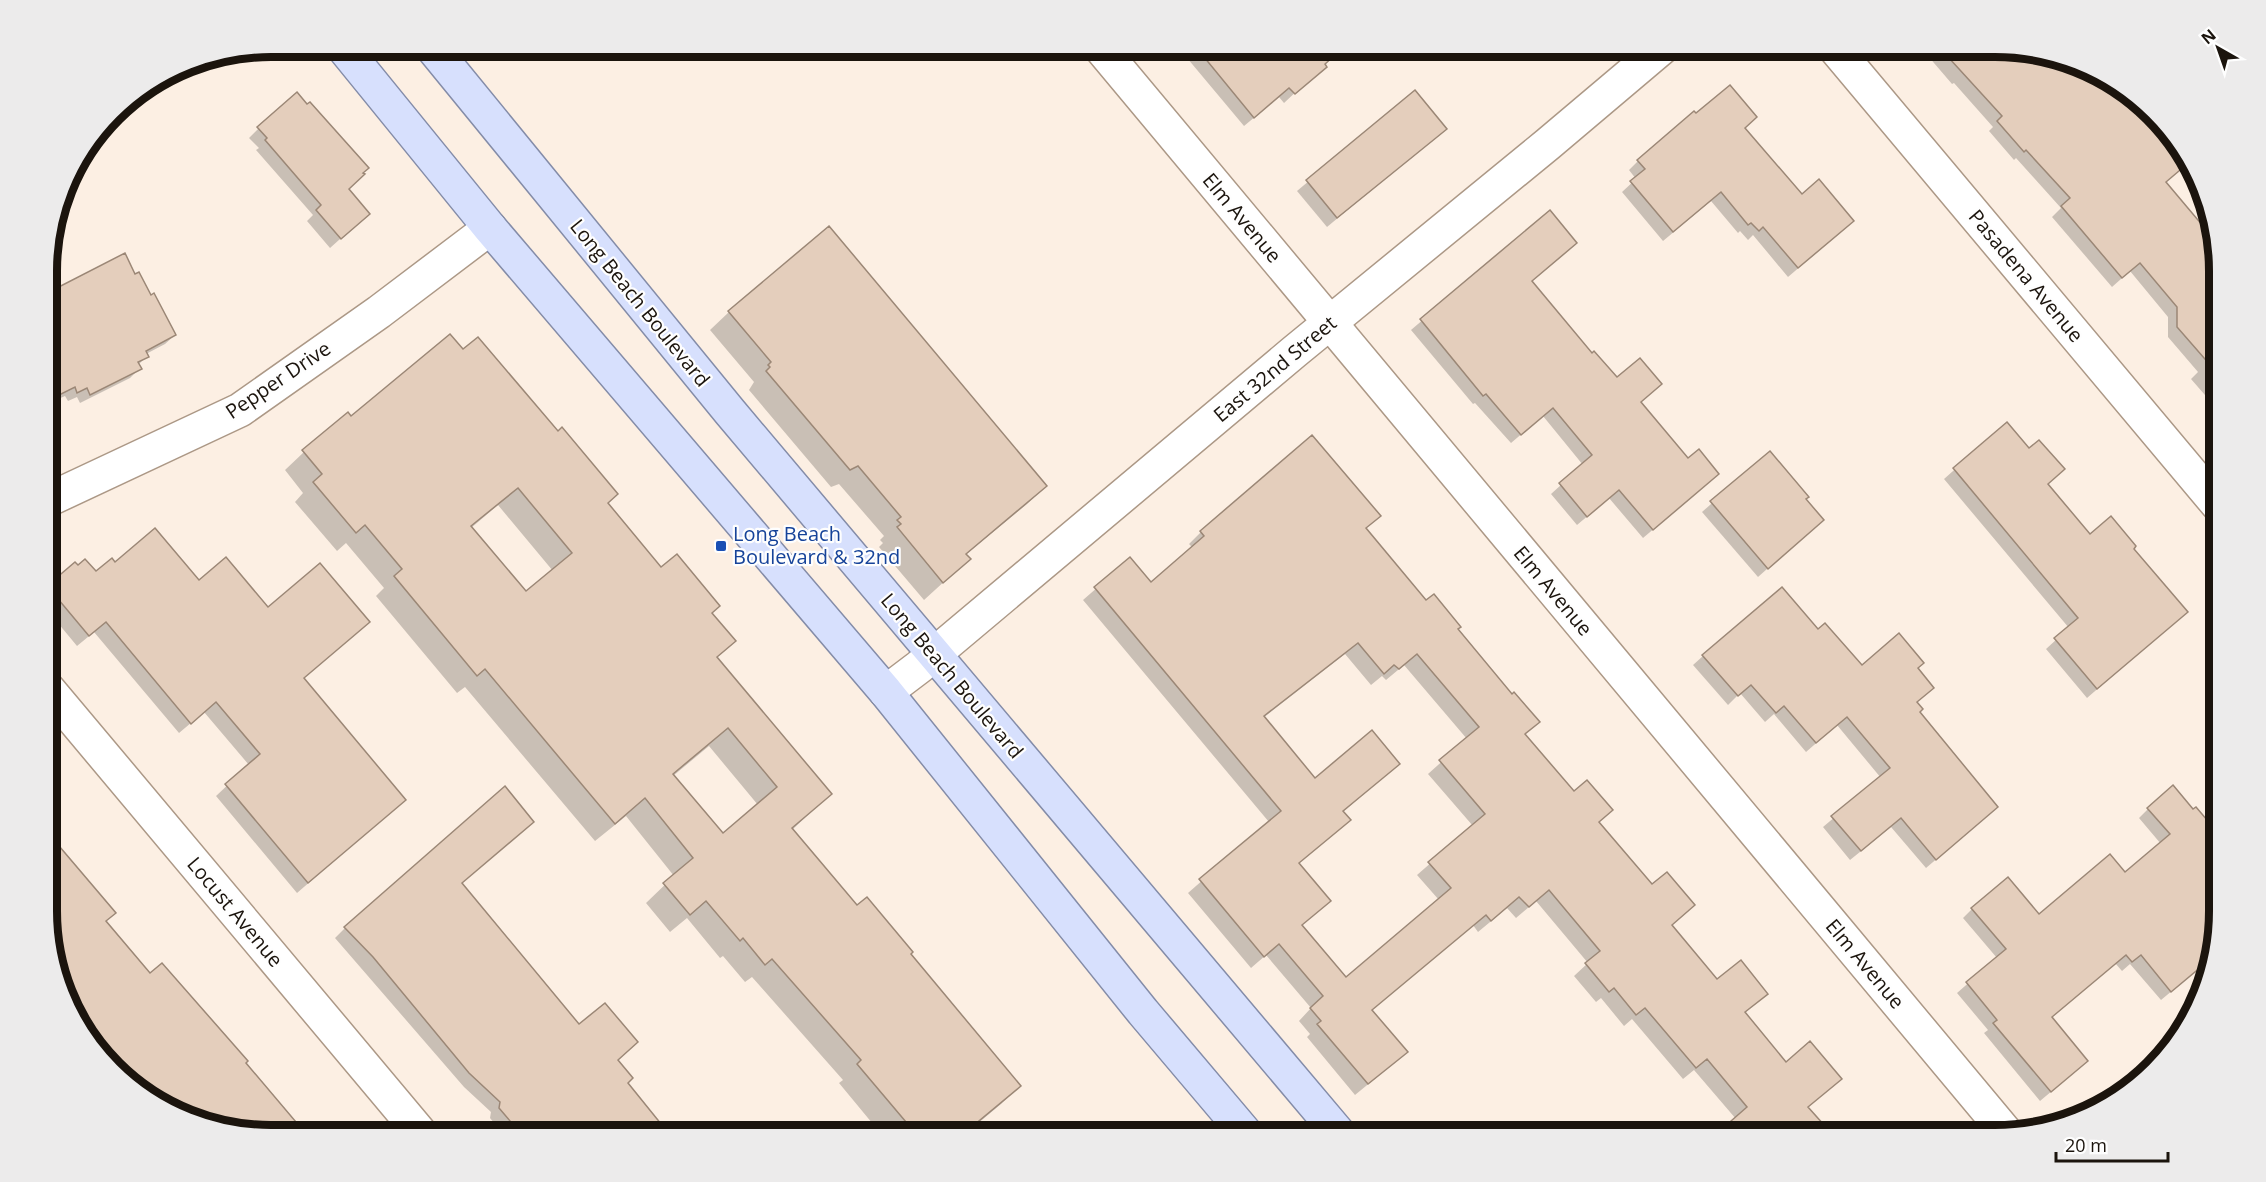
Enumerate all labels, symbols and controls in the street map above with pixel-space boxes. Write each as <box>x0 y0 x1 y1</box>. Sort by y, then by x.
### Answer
north arrow <box>2188 18 2248 78</box>
text: N <box>2196 24 2220 49</box>
street label: Elm Avenue <box>1197 167 1288 268</box>
street label: Pasadena Avenue <box>1963 204 2090 348</box>
street label: Long Beach Boulevard <box>564 213 716 392</box>
street label: East 32nd Street <box>1208 309 1342 428</box>
street label: Pepper Drive <box>220 334 336 425</box>
place label: Long Beach Boulevard & 32nd <box>733 520 900 570</box>
marker: Long Beach Boulevard & 32nd <box>714 539 728 553</box>
street label: Elm Avenue <box>1508 540 1599 641</box>
street label: Long Beach Boulevard <box>875 587 1030 764</box>
street label: Locust Avenue <box>181 851 289 972</box>
street label: Elm Avenue <box>1820 913 1911 1014</box>
scale bar <box>2056 1125 2168 1163</box>
text: 20 m <box>2065 1133 2107 1157</box>

